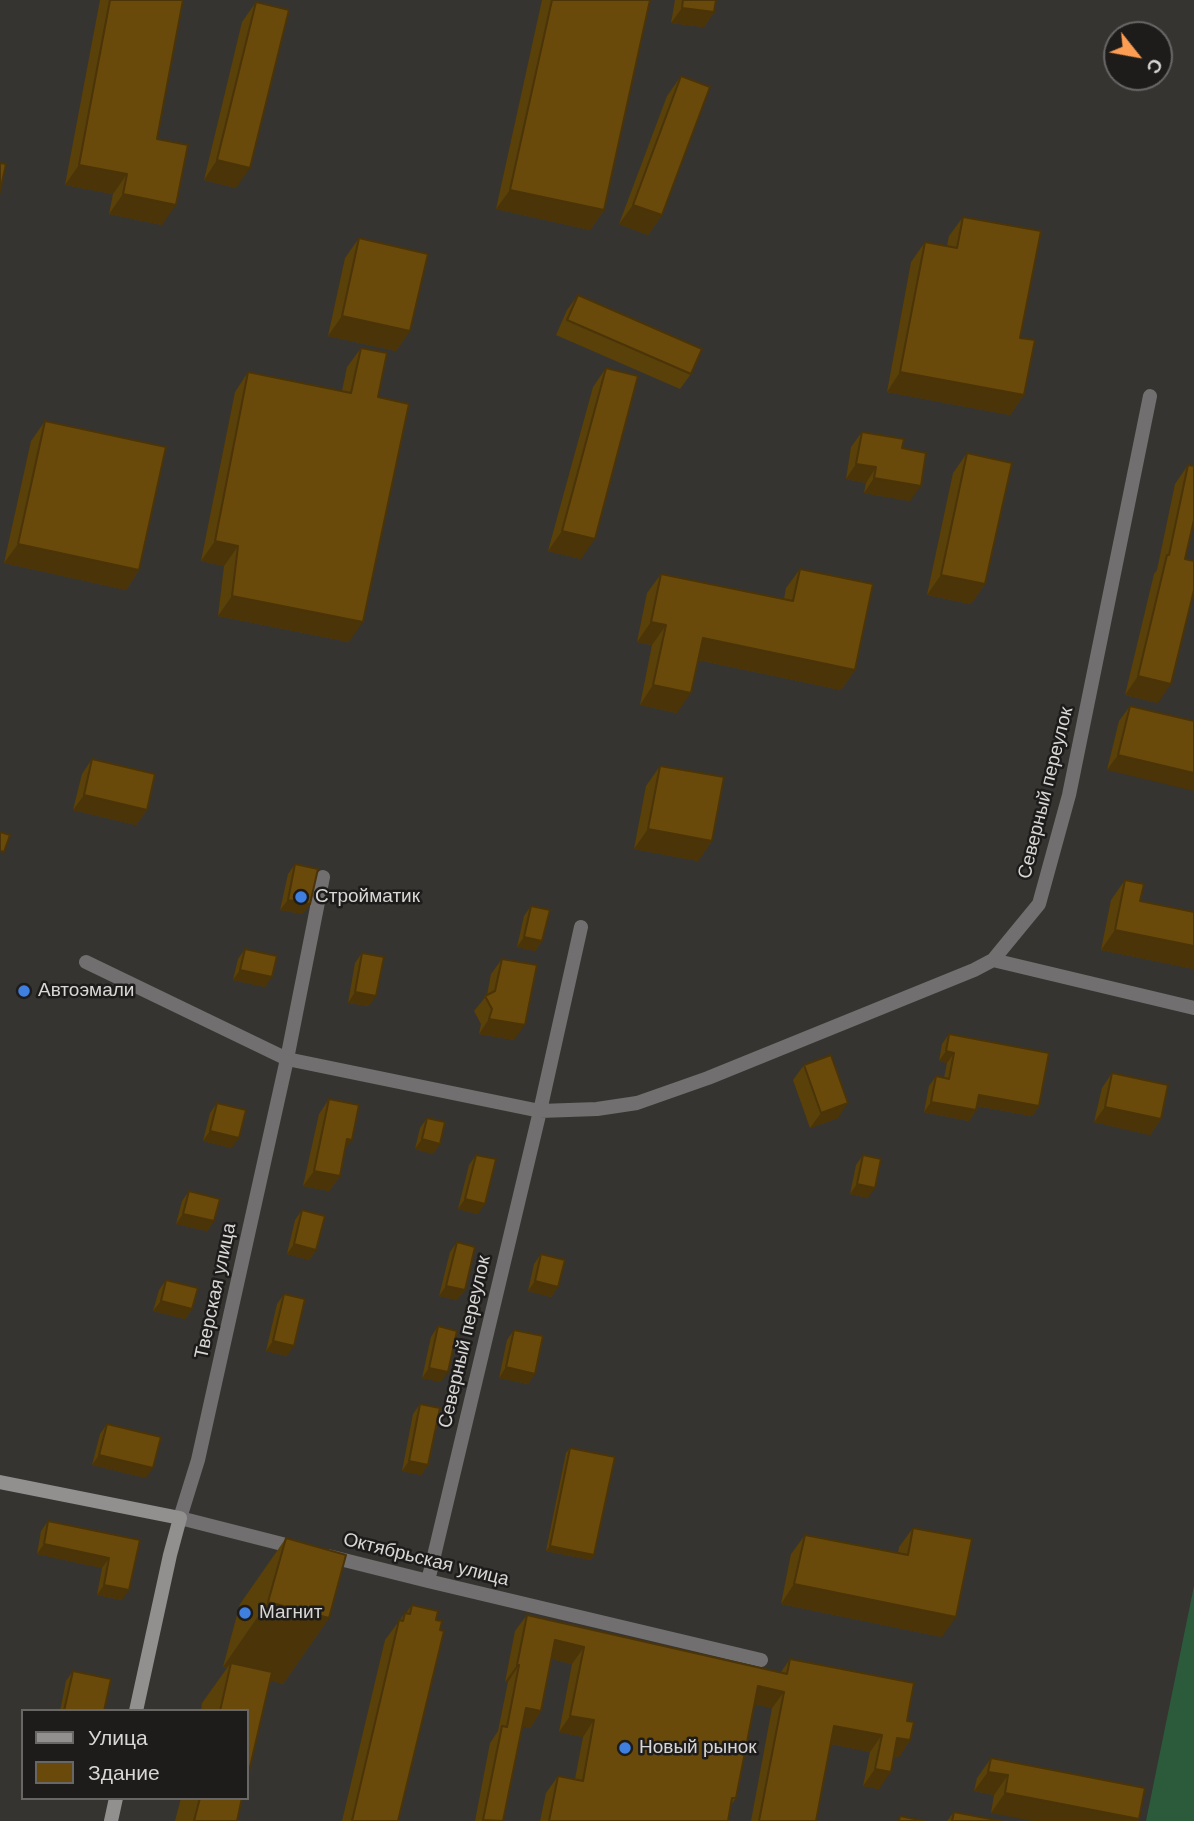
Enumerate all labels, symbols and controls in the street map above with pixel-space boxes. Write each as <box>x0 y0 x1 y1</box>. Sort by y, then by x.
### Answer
north arrow <box>1103 21 1173 91</box>
text: С <box>1142 55 1167 77</box>
street label: Северный переулок <box>1014 705 1078 881</box>
place label: Стройматик <box>315 886 420 908</box>
marker: Стройматик <box>293 889 309 905</box>
place label: Автоэмали <box>38 980 134 1002</box>
marker: Автоэмали <box>16 983 32 999</box>
street label: Тверская улица <box>190 1221 242 1361</box>
street label: Северный переулок <box>434 1254 496 1430</box>
street label: Октябрьская улица <box>341 1528 511 1592</box>
place label: Магнит <box>259 1602 322 1624</box>
marker: Магнит <box>237 1605 253 1621</box>
legend <box>21 1709 248 1800</box>
text: Улица <box>88 1726 148 1749</box>
place label: Новый рынок <box>639 1737 757 1759</box>
marker: Новый рынок <box>617 1740 633 1756</box>
text: Здание <box>88 1761 160 1784</box>

